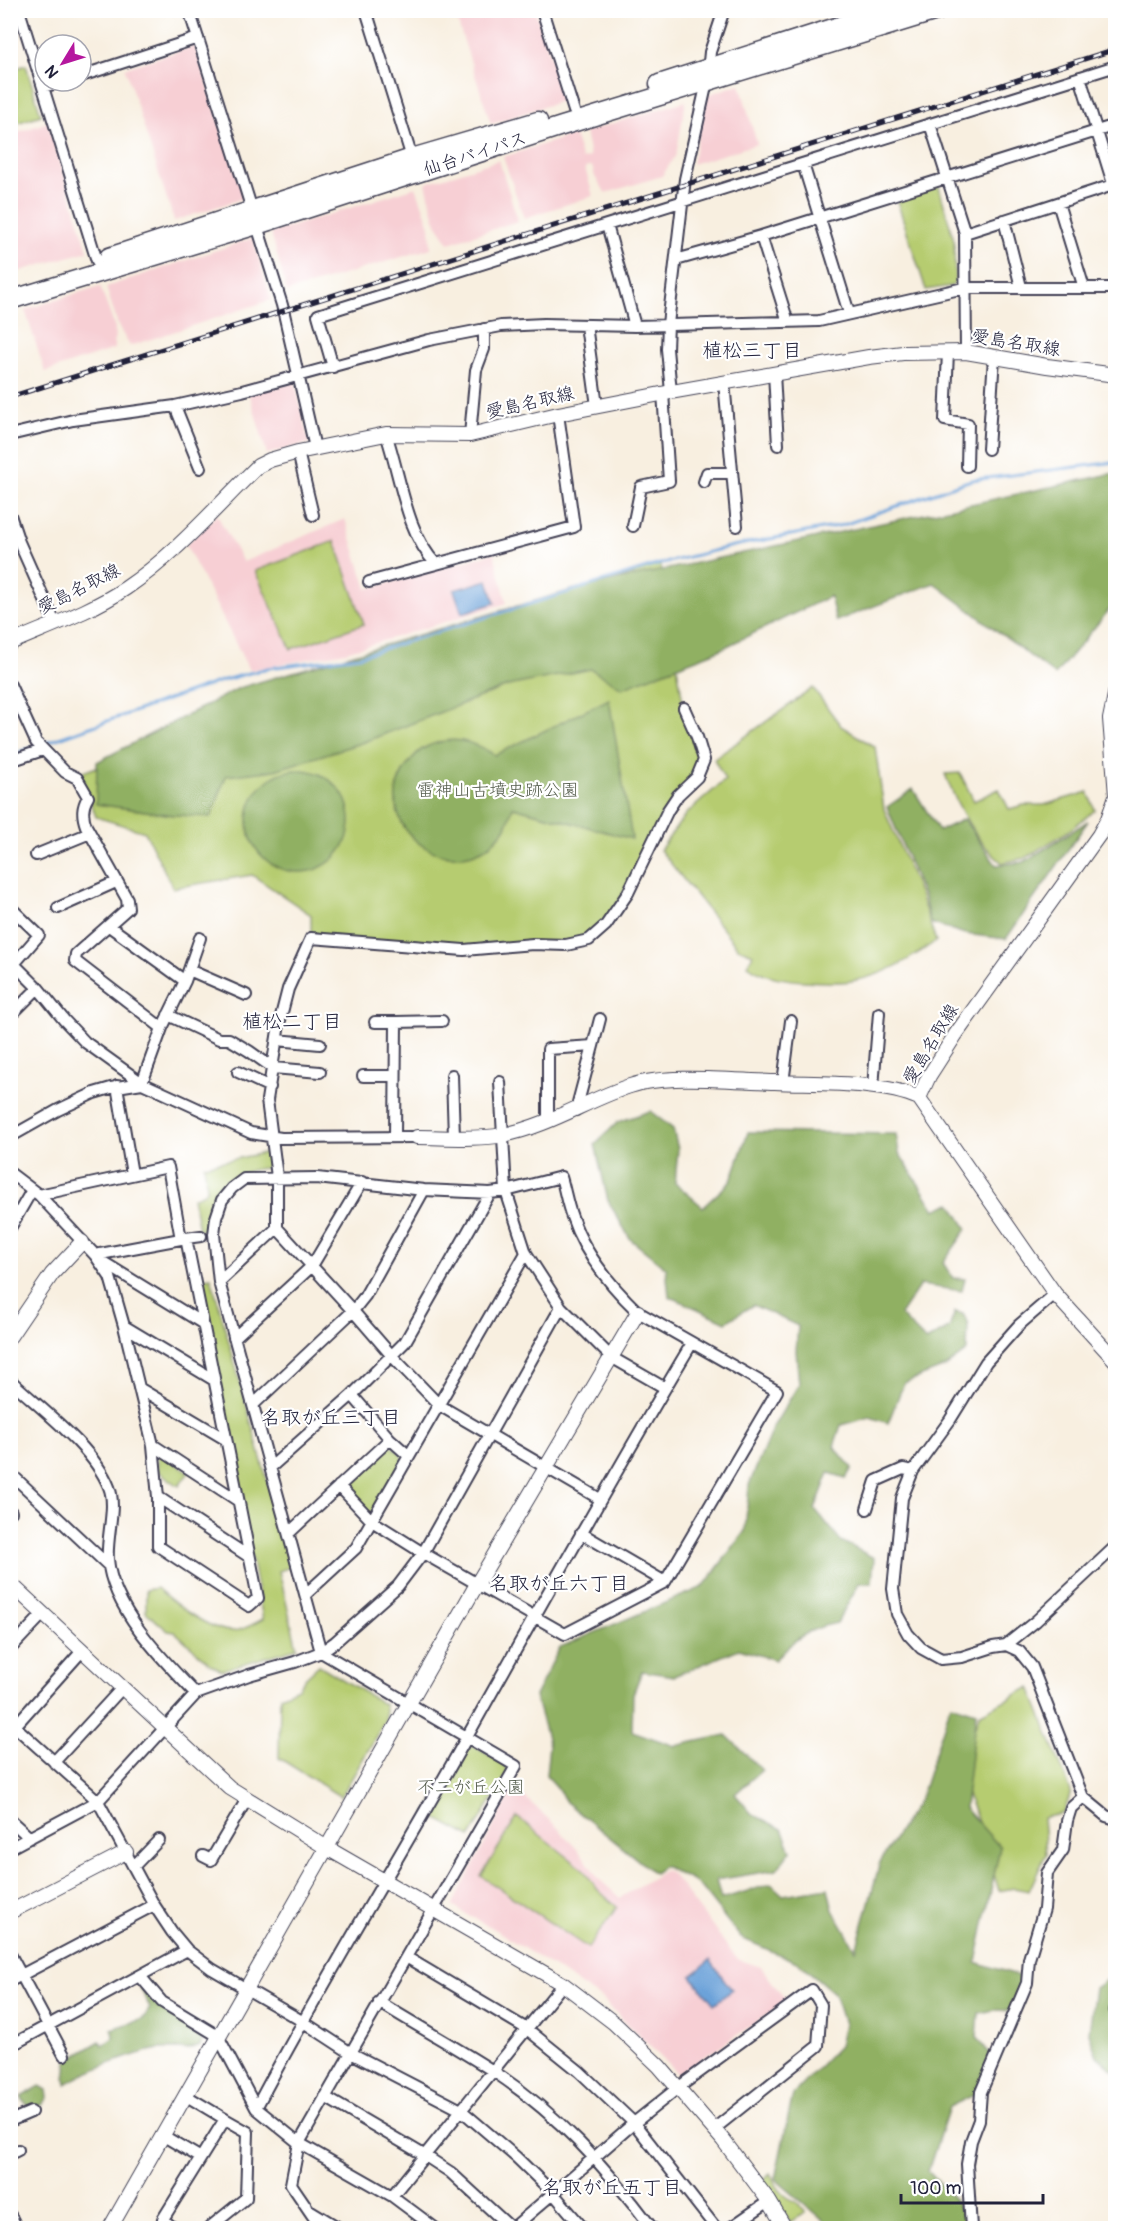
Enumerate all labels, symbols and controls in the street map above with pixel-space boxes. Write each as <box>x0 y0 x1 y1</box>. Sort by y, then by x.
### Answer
north arrow <box>33 33 93 93</box>
text: N <box>41 61 63 82</box>
street label: 仙台バイパス <box>420 126 530 182</box>
street label: 愛島名取線 <box>970 325 1062 361</box>
district label: 植松三丁目 <box>702 338 802 363</box>
street label: 愛島名取線 <box>484 382 576 424</box>
street label: 愛島名取線 <box>34 558 124 620</box>
park label: 雷神山古墳史跡公園 <box>417 779 579 802</box>
street label: 愛島名取線 <box>898 1000 964 1088</box>
district label: 植松二丁目 <box>242 1009 342 1034</box>
district label: 名取が丘三丁目 <box>261 1405 401 1430</box>
district label: 名取が丘六丁目 <box>489 1571 629 1596</box>
park label: 不二が丘公園 <box>417 1776 525 1799</box>
scale bar <box>901 2167 1044 2205</box>
district label: 名取が丘五丁目 <box>542 2175 682 2200</box>
text: 100 m <box>910 2177 962 2200</box>

